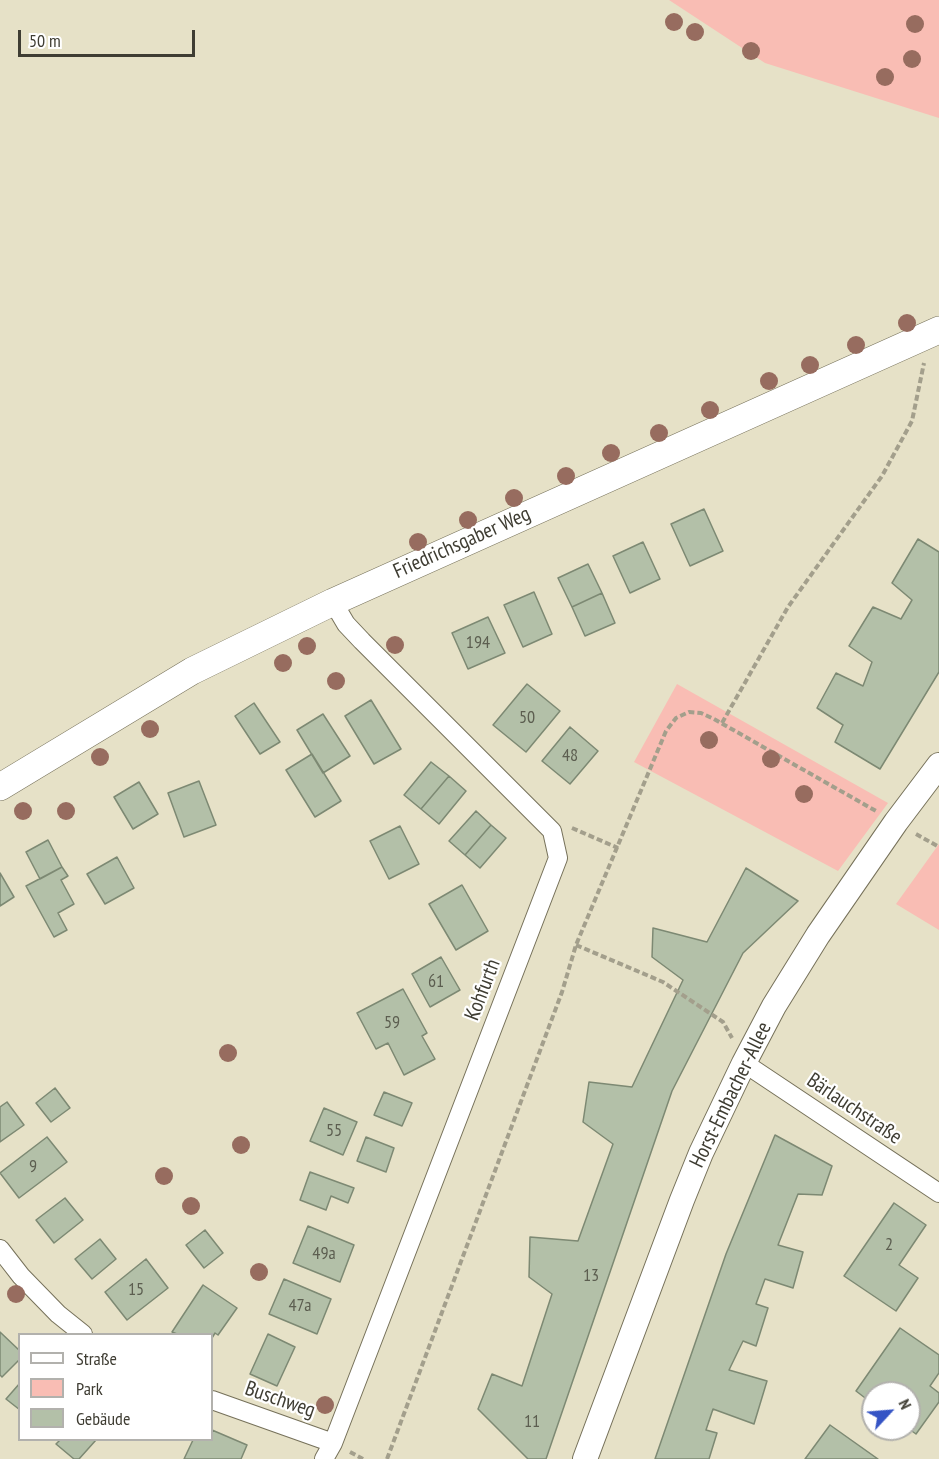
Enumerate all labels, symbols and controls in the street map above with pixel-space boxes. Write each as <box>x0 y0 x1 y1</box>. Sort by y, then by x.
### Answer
scale bar <box>21 18 198 56</box>
text: 50 m <box>29 29 61 52</box>
street label: Friedrichsgaber Weg <box>390 502 534 584</box>
house number: 194 <box>466 632 490 654</box>
house number: 50 <box>519 707 535 729</box>
house number: 48 <box>562 745 578 767</box>
street label: Kohfurth <box>460 956 506 1024</box>
house number: 61 <box>428 971 444 993</box>
house number: 59 <box>384 1012 400 1034</box>
street label: Horst-Embacher-Allee <box>685 1018 777 1172</box>
street label: Bärlauchstraße <box>802 1068 906 1150</box>
house number: 55 <box>326 1120 342 1142</box>
house number: 9 <box>29 1156 37 1178</box>
house number: 2 <box>885 1234 893 1256</box>
house number: 49a <box>312 1243 336 1265</box>
house number: 13 <box>583 1265 599 1287</box>
house number: 15 <box>128 1279 144 1301</box>
house number: 47a <box>288 1295 312 1317</box>
legend <box>18 1333 213 1441</box>
text: Straße <box>76 1347 117 1370</box>
street label: Buschweg <box>242 1376 318 1424</box>
text: Park <box>76 1377 103 1400</box>
north arrow <box>861 1381 921 1441</box>
text: N <box>894 1396 916 1412</box>
text: Gebäude <box>76 1407 130 1430</box>
house number: 11 <box>524 1411 540 1433</box>

